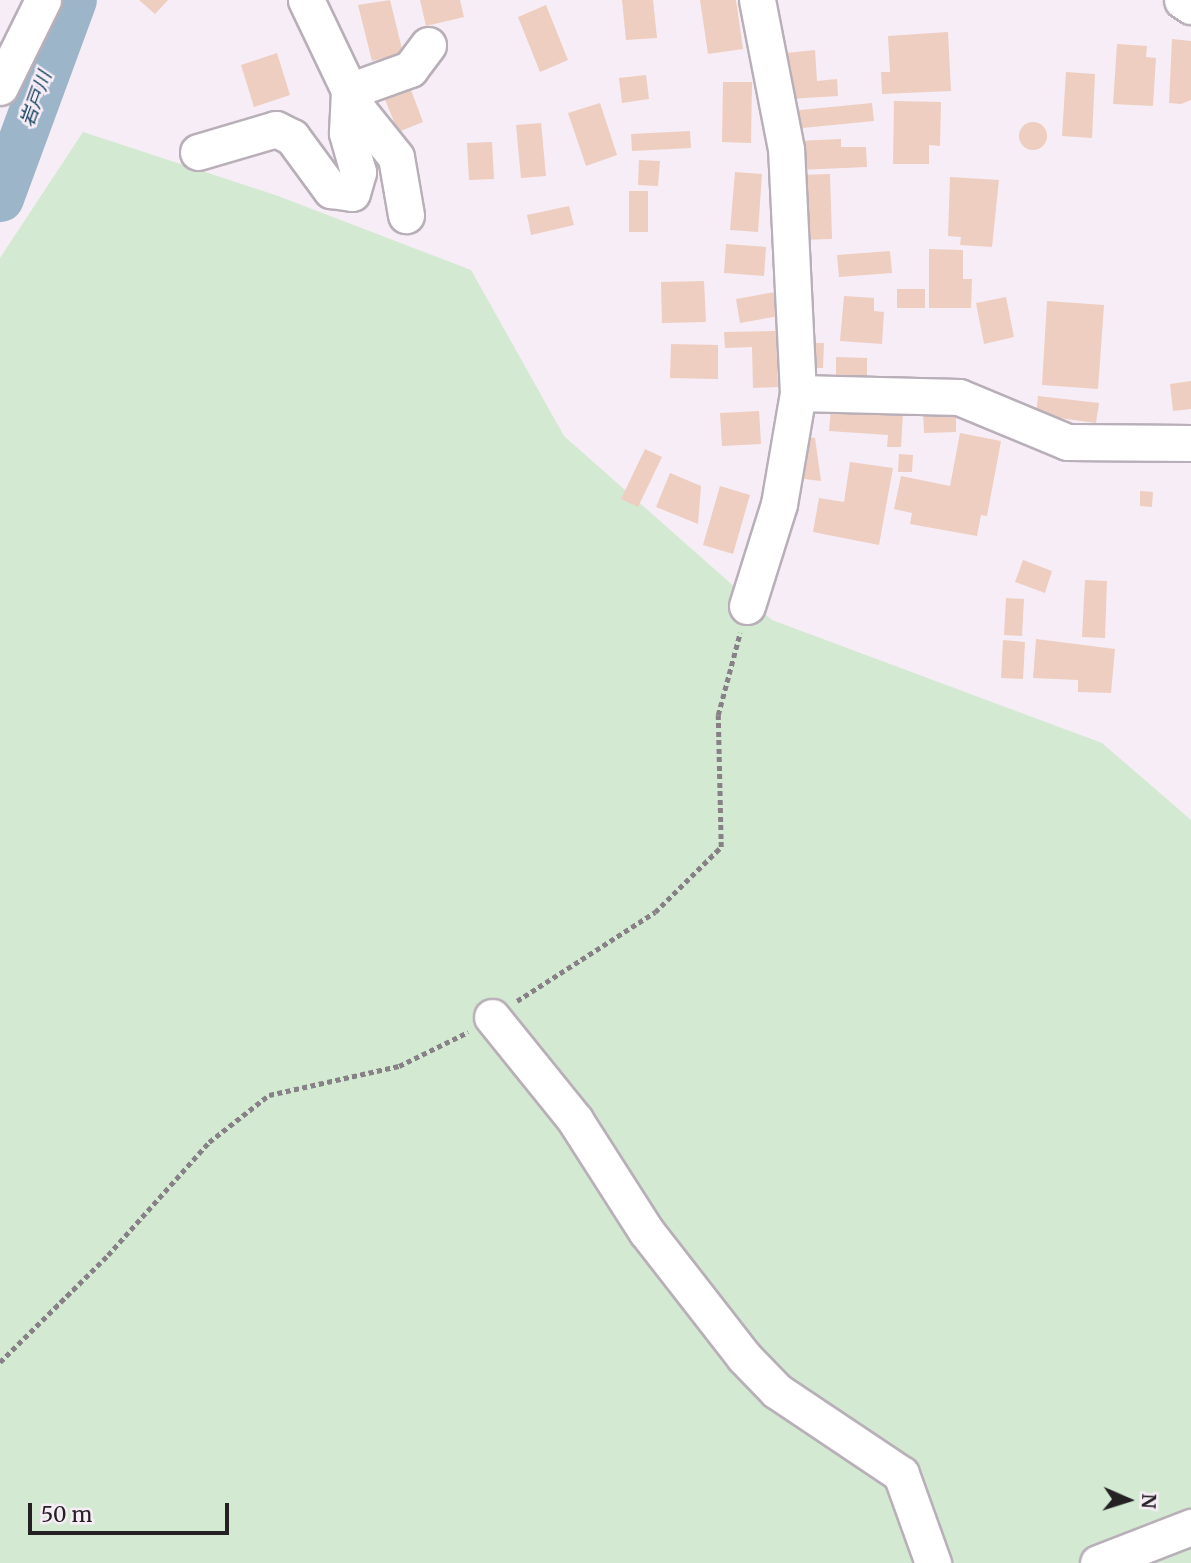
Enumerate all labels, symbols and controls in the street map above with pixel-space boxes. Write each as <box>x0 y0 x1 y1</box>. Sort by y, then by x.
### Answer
water label: 岩戸川 <box>16 68 56 130</box>
north arrow <box>1093 1465 1163 1535</box>
scale bar <box>32 1490 233 1534</box>
text: N <box>1137 1493 1161 1509</box>
text: 50 m <box>41 1501 92 1528</box>

